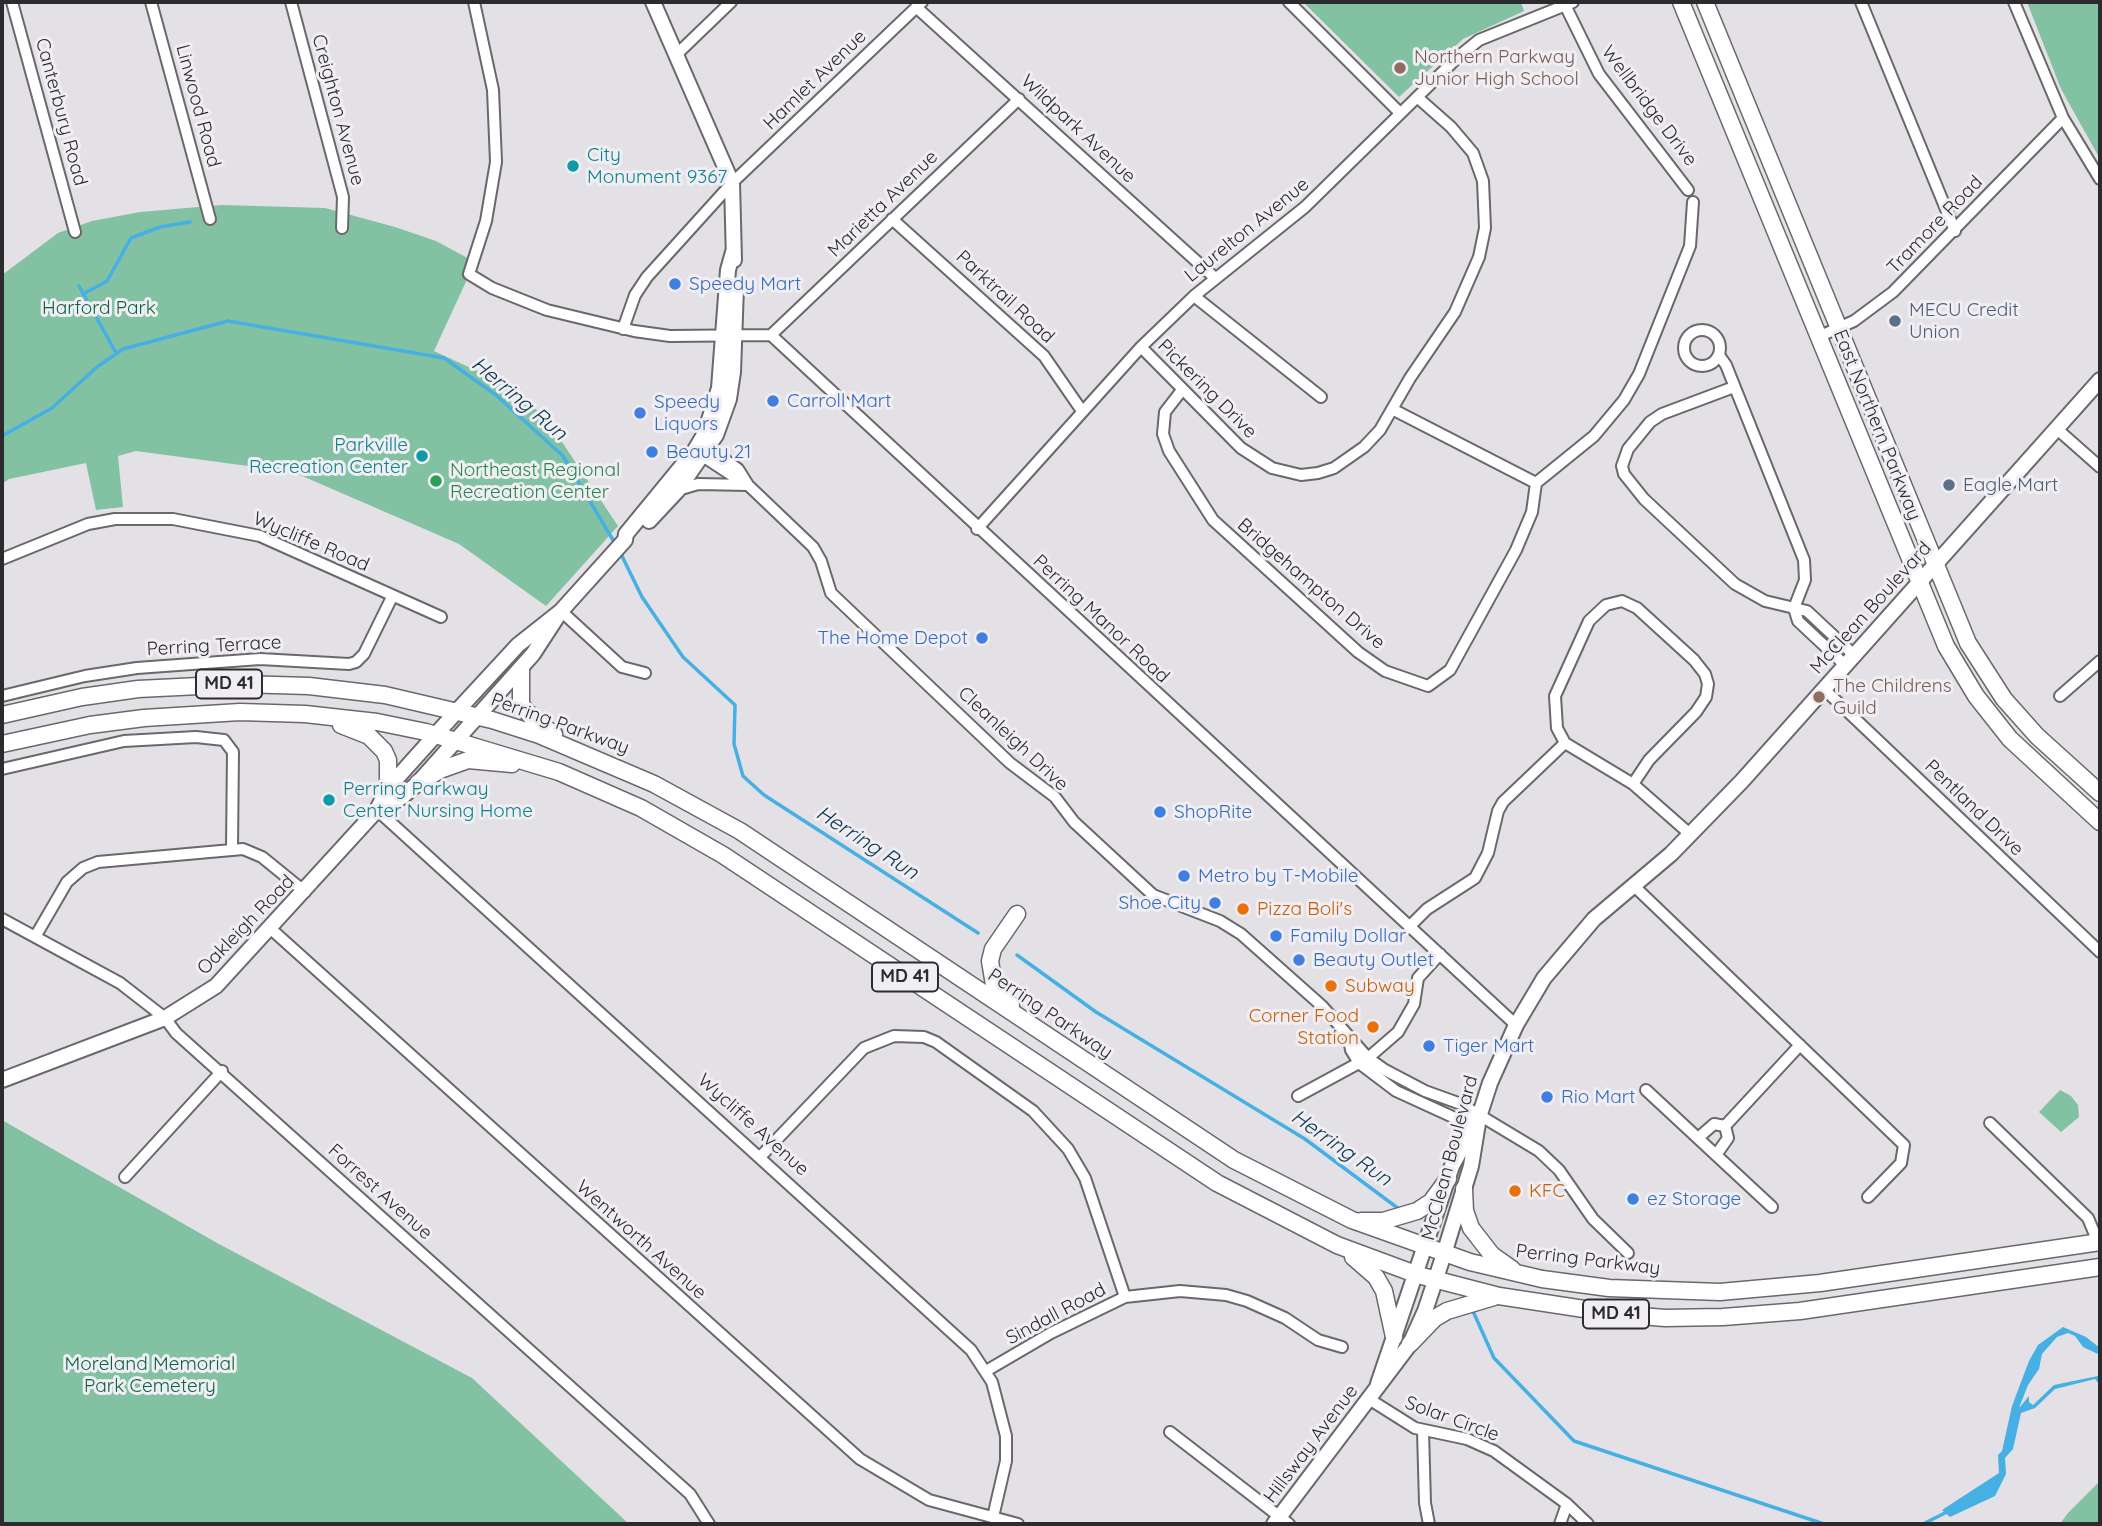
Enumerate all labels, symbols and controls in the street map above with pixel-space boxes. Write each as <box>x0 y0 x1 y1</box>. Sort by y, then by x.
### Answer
street label: Hamlet Avenue <box>759 25 871 135</box>
street label: Creighton Avenue <box>307 32 369 188</box>
street label: Canterbury Road <box>30 36 92 188</box>
street label: Wellbridge Drive <box>1596 41 1702 171</box>
street label: Linwood Road <box>171 42 225 170</box>
place label: Northern Parkway Junior High School <box>1414 46 1579 90</box>
marker: Northern Parkway Junior High School <box>1392 60 1408 76</box>
street label: Wildpark Avenue <box>1016 70 1140 188</box>
place label: City Monument 9367 <box>587 144 727 188</box>
street label: Marietta Avenue <box>823 146 943 262</box>
marker: City Monument 9367 <box>565 158 581 174</box>
street label: Tramore Road <box>1882 171 1988 279</box>
street label: Laurelton Avenue <box>1180 173 1314 287</box>
street label: Parktrail Road <box>951 246 1059 348</box>
place label: Speedy Mart <box>689 273 801 295</box>
marker: Speedy Mart <box>667 276 683 292</box>
park label: Harford Park <box>42 297 156 319</box>
place label: MECU Credit Union <box>1909 299 2019 343</box>
marker: MECU Credit Union <box>1887 313 1903 329</box>
street label: East Northern Parkway <box>1828 326 1926 524</box>
street label: Pickering Drive <box>1153 335 1261 443</box>
water label: Herring Run <box>466 352 572 446</box>
place label: Carroll Mart <box>787 390 892 412</box>
place label: Speedy Liquors <box>654 391 720 435</box>
marker: Carroll Mart <box>765 393 781 409</box>
marker: Speedy Liquors <box>632 405 648 421</box>
place label: Parkville Recreation Center <box>249 434 408 478</box>
place label: Beauty 21 <box>666 441 751 463</box>
marker: Beauty 21 <box>644 444 660 460</box>
marker: Parkville Recreation Center <box>414 448 430 464</box>
place label: Northeast Regional Recreation Center <box>450 459 620 503</box>
marker: Northeast Regional Recreation Center <box>428 473 444 489</box>
place label: Eagle Mart <box>1963 474 2058 496</box>
marker: Eagle Mart <box>1941 477 1957 493</box>
street label: Wycliffe Road <box>249 507 373 577</box>
street label: Bridgehampton Drive <box>1232 514 1390 654</box>
street label: McClean Boulevard <box>1806 537 1936 679</box>
street label: Perring Manor Road <box>1028 550 1174 688</box>
place label: The Home Depot <box>817 627 968 649</box>
marker: The Home Depot <box>974 630 990 646</box>
street label: Perring Terrace <box>146 631 282 661</box>
road number: MD 41 <box>196 670 262 698</box>
place label: The Childrens Guild <box>1833 675 1952 719</box>
street label: Cleanleigh Drive <box>953 682 1073 796</box>
street label: Perring Parkway <box>488 688 632 760</box>
marker: The Childrens Guild <box>1811 689 1827 705</box>
street label: Pentland Drive <box>1920 755 2028 861</box>
place label: Perring Parkway Center Nursing Home <box>343 778 533 822</box>
marker: Perring Parkway Center Nursing Home <box>321 792 337 808</box>
water label: Herring Run <box>811 801 923 885</box>
place label: ShopRite <box>1174 801 1252 823</box>
marker: ShopRite <box>1152 804 1168 820</box>
place label: Metro by T-Mobile <box>1198 865 1359 887</box>
marker: Metro by T-Mobile <box>1176 868 1192 884</box>
street label: Oakleigh Road <box>193 870 299 980</box>
place label: Shoe City <box>1118 892 1201 914</box>
marker: Shoe City <box>1207 895 1223 911</box>
place label: Pizza Boli's <box>1257 898 1352 920</box>
marker: Pizza Boli's <box>1235 901 1251 917</box>
place label: Family Dollar <box>1290 925 1406 947</box>
marker: Family Dollar <box>1268 928 1284 944</box>
place label: Beauty Outlet <box>1313 949 1434 971</box>
marker: Beauty Outlet <box>1291 952 1307 968</box>
road number: MD 41 <box>872 962 938 992</box>
street label: Perring Parkway <box>983 964 1117 1064</box>
place label: Subway <box>1345 975 1415 997</box>
marker: Subway <box>1323 978 1339 994</box>
place label: Corner Food Station <box>1249 1005 1359 1049</box>
marker: Corner Food Station <box>1365 1019 1381 1035</box>
place label: Tiger Mart <box>1443 1035 1534 1057</box>
marker: Tiger Mart <box>1421 1038 1437 1054</box>
street label: Wycliffe Avenue <box>693 1069 813 1181</box>
street label: McClean Boulevard <box>1417 1073 1483 1243</box>
place label: Rio Mart <box>1561 1086 1635 1108</box>
marker: Rio Mart <box>1539 1089 1555 1105</box>
water label: Herring Run <box>1286 1104 1396 1192</box>
street label: Forrest Avenue <box>323 1139 437 1245</box>
street label: Wentworth Avenue <box>571 1175 711 1305</box>
place label: KFC <box>1529 1180 1565 1202</box>
marker: KFC <box>1507 1183 1523 1199</box>
place label: ez Storage <box>1647 1188 1741 1210</box>
marker: ez Storage <box>1625 1191 1641 1207</box>
street label: Perring Parkway <box>1514 1240 1662 1280</box>
street label: Sindall Road <box>1002 1278 1110 1350</box>
road number: MD 41 <box>1583 1300 1649 1329</box>
park label: Moreland Memorial Park Cemetery <box>65 1353 235 1397</box>
street label: Hillsway Avenue <box>1259 1380 1363 1508</box>
street label: Solar Circle <box>1402 1391 1502 1447</box>

